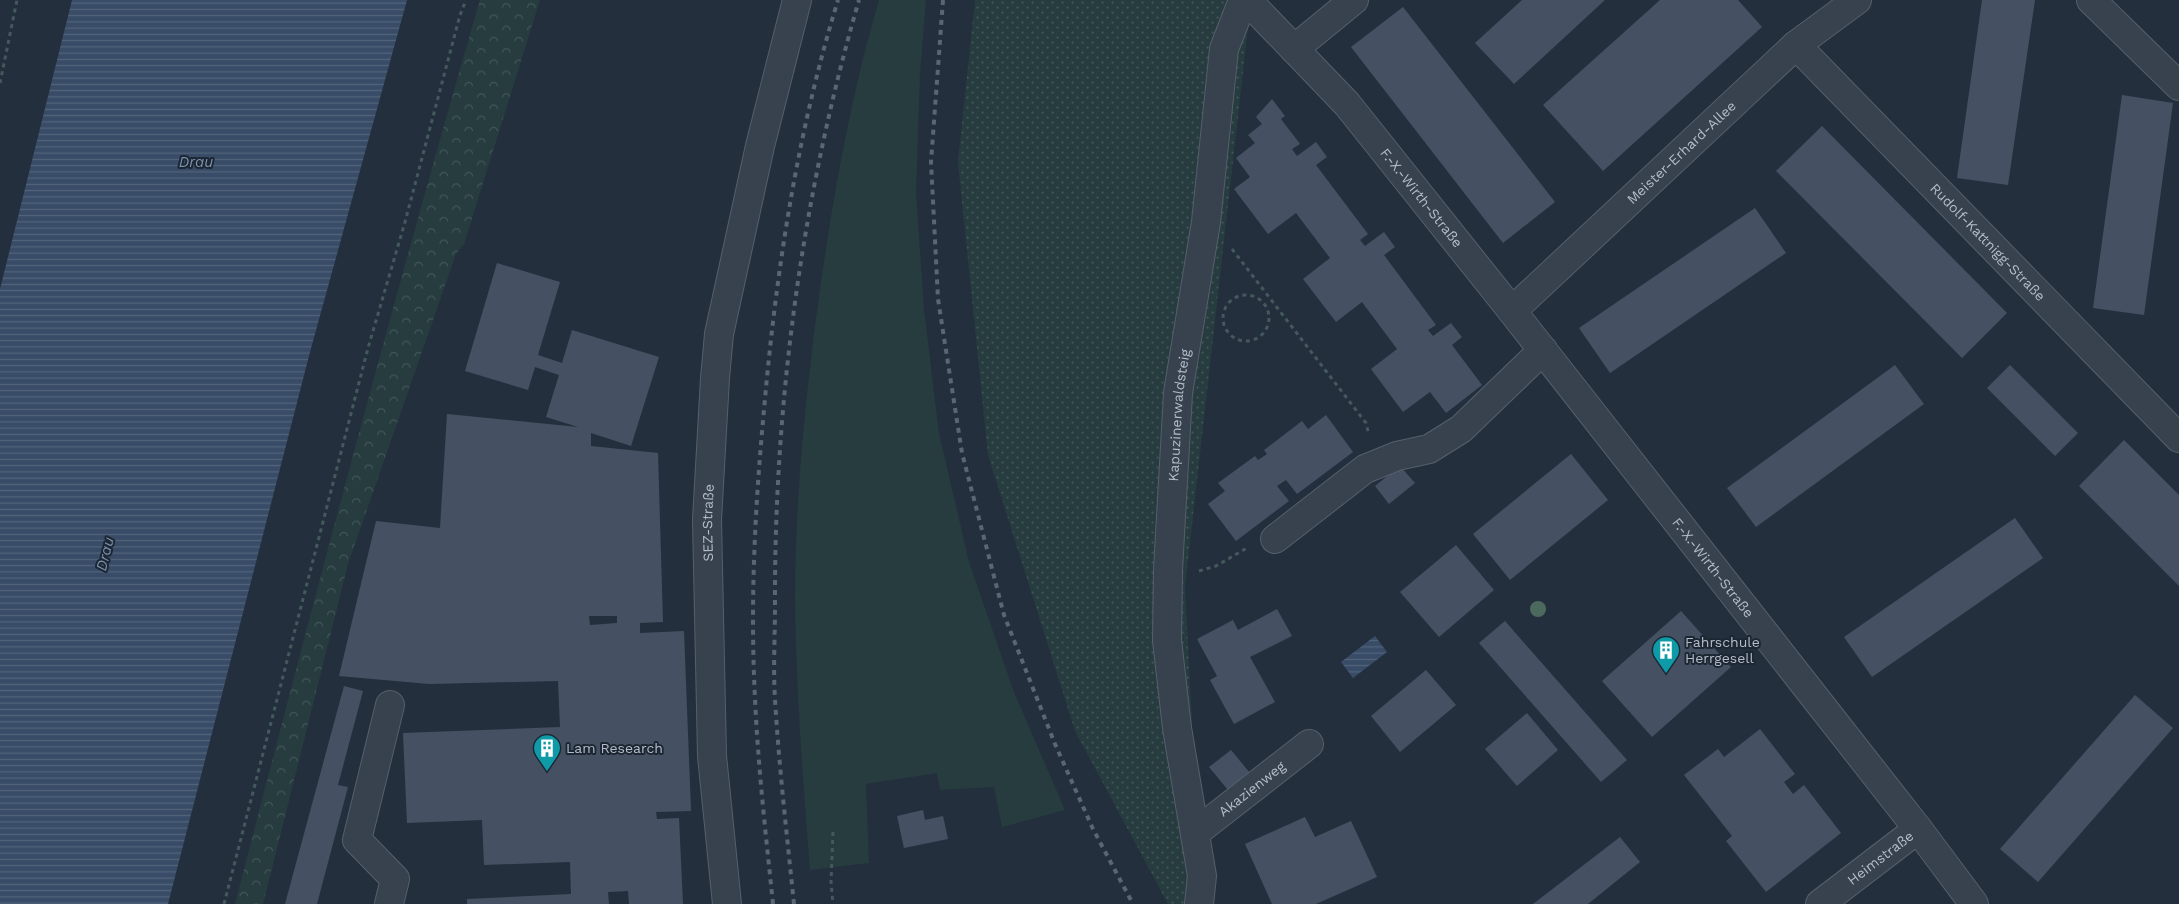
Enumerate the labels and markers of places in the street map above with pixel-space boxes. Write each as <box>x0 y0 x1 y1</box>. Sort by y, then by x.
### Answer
place label: Fahrschule Herrgesell <box>1685 634 1760 666</box>
building icon: Fahrschule Herrgesell <box>1651 635 1681 674</box>
building icon: Lam Research <box>532 733 562 772</box>
place label: Lam Research <box>566 740 663 756</box>

